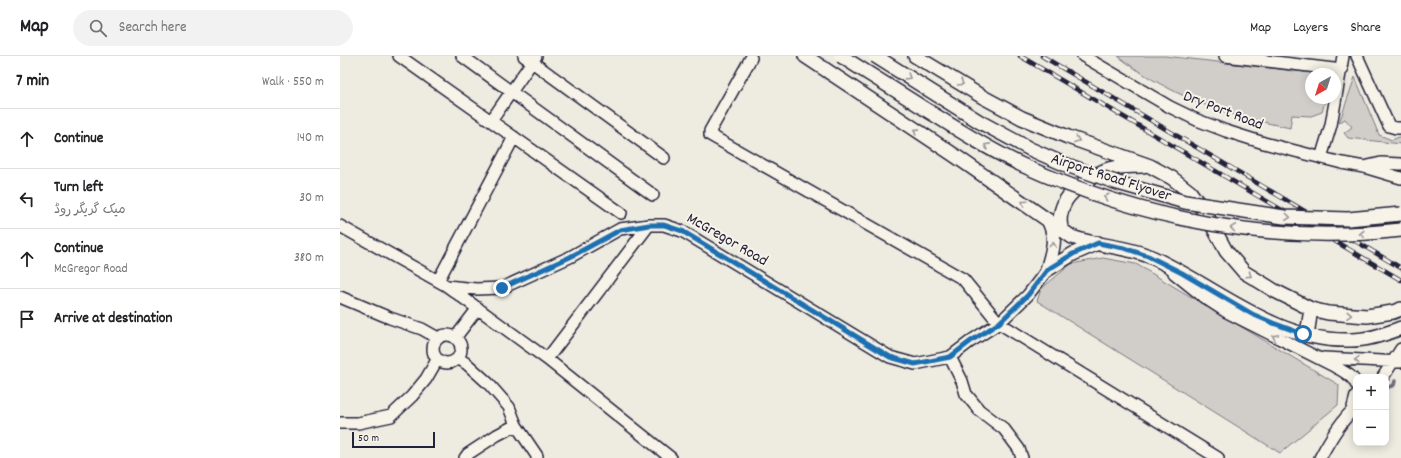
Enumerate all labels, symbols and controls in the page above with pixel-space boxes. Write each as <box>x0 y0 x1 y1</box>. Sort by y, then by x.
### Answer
search box <box>73 10 353 46</box>
text: Map <box>20 14 49 41</box>
icon: search <box>87 17 109 39</box>
text: Search here <box>119 17 187 39</box>
text: Map <box>1250 18 1271 38</box>
text: Layers <box>1293 18 1328 38</box>
text: Share <box>1350 18 1381 38</box>
north arrow <box>1305 68 1341 104</box>
text: 7 min <box>16 70 49 94</box>
one-way arrow <box>903 72 910 79</box>
text: Walk · 550 m <box>262 73 324 92</box>
one-way arrow <box>957 79 964 86</box>
street label: Dry Port Road <box>1180 85 1266 137</box>
icon: ahead <box>16 128 38 150</box>
text: Continue <box>54 128 103 150</box>
one-way arrow <box>913 128 920 136</box>
text: 140 m <box>297 129 324 148</box>
one-way arrow <box>1074 136 1081 144</box>
one-way arrow <box>984 144 991 151</box>
street label: Airport Road Flyover <box>1048 148 1174 208</box>
text: Turn left <box>54 177 103 199</box>
icon: left <box>16 188 38 210</box>
text: 30 m <box>299 189 324 208</box>
one-way arrow <box>1103 193 1110 202</box>
one-way arrow <box>1021 200 1028 208</box>
text: میک گریگر روڈ <box>54 201 126 220</box>
street label: McGregor Road <box>682 207 772 273</box>
one-way arrow <box>1285 212 1291 221</box>
one-way arrow <box>1230 224 1236 233</box>
one-way arrow <box>1359 230 1365 239</box>
text: Continue <box>54 238 103 260</box>
one-way arrow <box>1048 242 1057 248</box>
icon: ahead <box>16 248 38 270</box>
text: 380 m <box>294 249 324 268</box>
text: McGregor Road <box>54 260 128 279</box>
one-way arrow <box>1245 270 1252 277</box>
route end <box>493 279 511 297</box>
icon: arrive <box>16 308 38 330</box>
text: Arrive at destination <box>54 308 172 330</box>
one-way arrow <box>1346 311 1352 319</box>
route start <box>1294 325 1312 343</box>
one-way arrow <box>1272 334 1279 341</box>
one-way arrow <box>1354 356 1360 364</box>
map controls <box>1353 374 1389 446</box>
button: + <box>1353 374 1389 410</box>
button: − <box>1353 410 1389 446</box>
scale bar <box>352 430 435 449</box>
text: 50 m <box>358 431 379 447</box>

